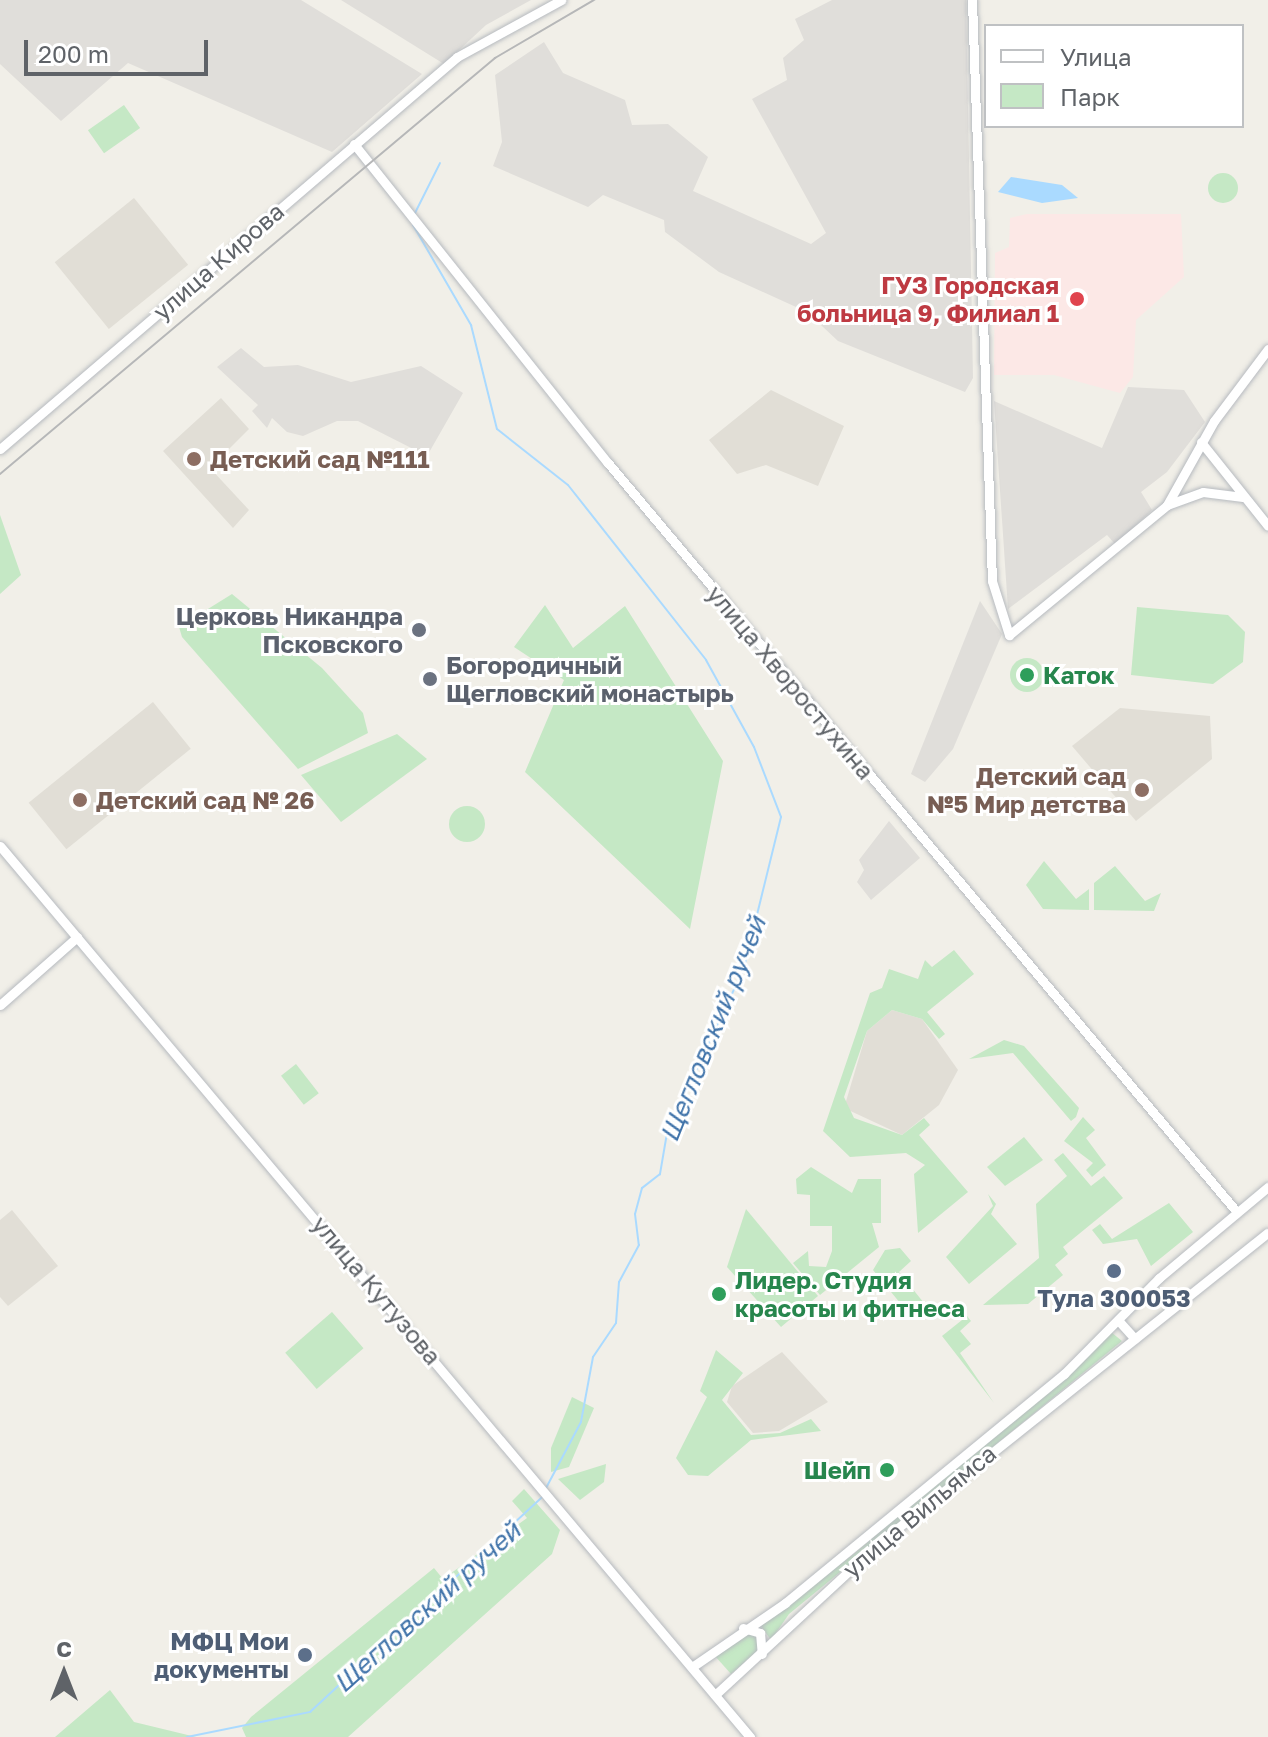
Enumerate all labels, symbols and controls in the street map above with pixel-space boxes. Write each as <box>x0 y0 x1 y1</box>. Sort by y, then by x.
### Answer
scale bar <box>28 24 212 74</box>
legend <box>984 24 1244 128</box>
text: 200 m <box>38 39 109 68</box>
text: Улица <box>1060 42 1132 71</box>
text: Парк <box>1060 82 1120 111</box>
street label: улица Кирова <box>147 196 289 326</box>
place label: ГУЗ Городская больница 9, Филиал 1 <box>797 271 1059 327</box>
marker: ГУЗ Городская больница 9, Филиал 1 <box>1066 288 1088 310</box>
place label: Детский сад №111 <box>210 445 430 473</box>
marker: Детский сад №111 <box>185 450 203 468</box>
street label: улица Хворостухина <box>701 579 881 785</box>
place label: Церковь Никандра Псковского <box>176 602 403 658</box>
marker: Церковь Никандра Псковского <box>410 621 428 639</box>
place label: Богородичный Щегловский монастырь <box>446 651 734 707</box>
place label: Каток <box>1043 661 1115 689</box>
marker: Каток <box>1018 666 1036 684</box>
marker: Богородичный Щегловский монастырь <box>421 670 439 688</box>
place label: Детский сад №5 Мир детства <box>927 762 1126 818</box>
marker: Детский сад №5 Мир детства <box>1133 781 1151 799</box>
place label: Детский сад № 26 <box>96 786 314 814</box>
marker: Детский сад № 26 <box>71 791 89 809</box>
water label: Щегловский ручей <box>654 912 772 1146</box>
street label: улица Кутузова <box>306 1210 448 1370</box>
marker: Тула 300053 <box>1105 1262 1123 1280</box>
place label: Лидер. Студия красоты и фитнеса <box>735 1266 965 1322</box>
place label: Тула 300053 <box>1037 1284 1191 1312</box>
marker: Лидер. Студия красоты и фитнеса <box>710 1285 728 1303</box>
street label: улица Вильямса <box>836 1438 1002 1584</box>
place label: Шейп <box>804 1456 871 1484</box>
marker: Шейп <box>878 1461 896 1479</box>
water label: Щегловский ручей <box>327 1515 527 1699</box>
place label: МФЦ Мои документы <box>154 1627 289 1683</box>
north arrow <box>24 1633 104 1713</box>
text: С <box>56 1635 72 1662</box>
marker: МФЦ Мои документы <box>296 1646 314 1664</box>

